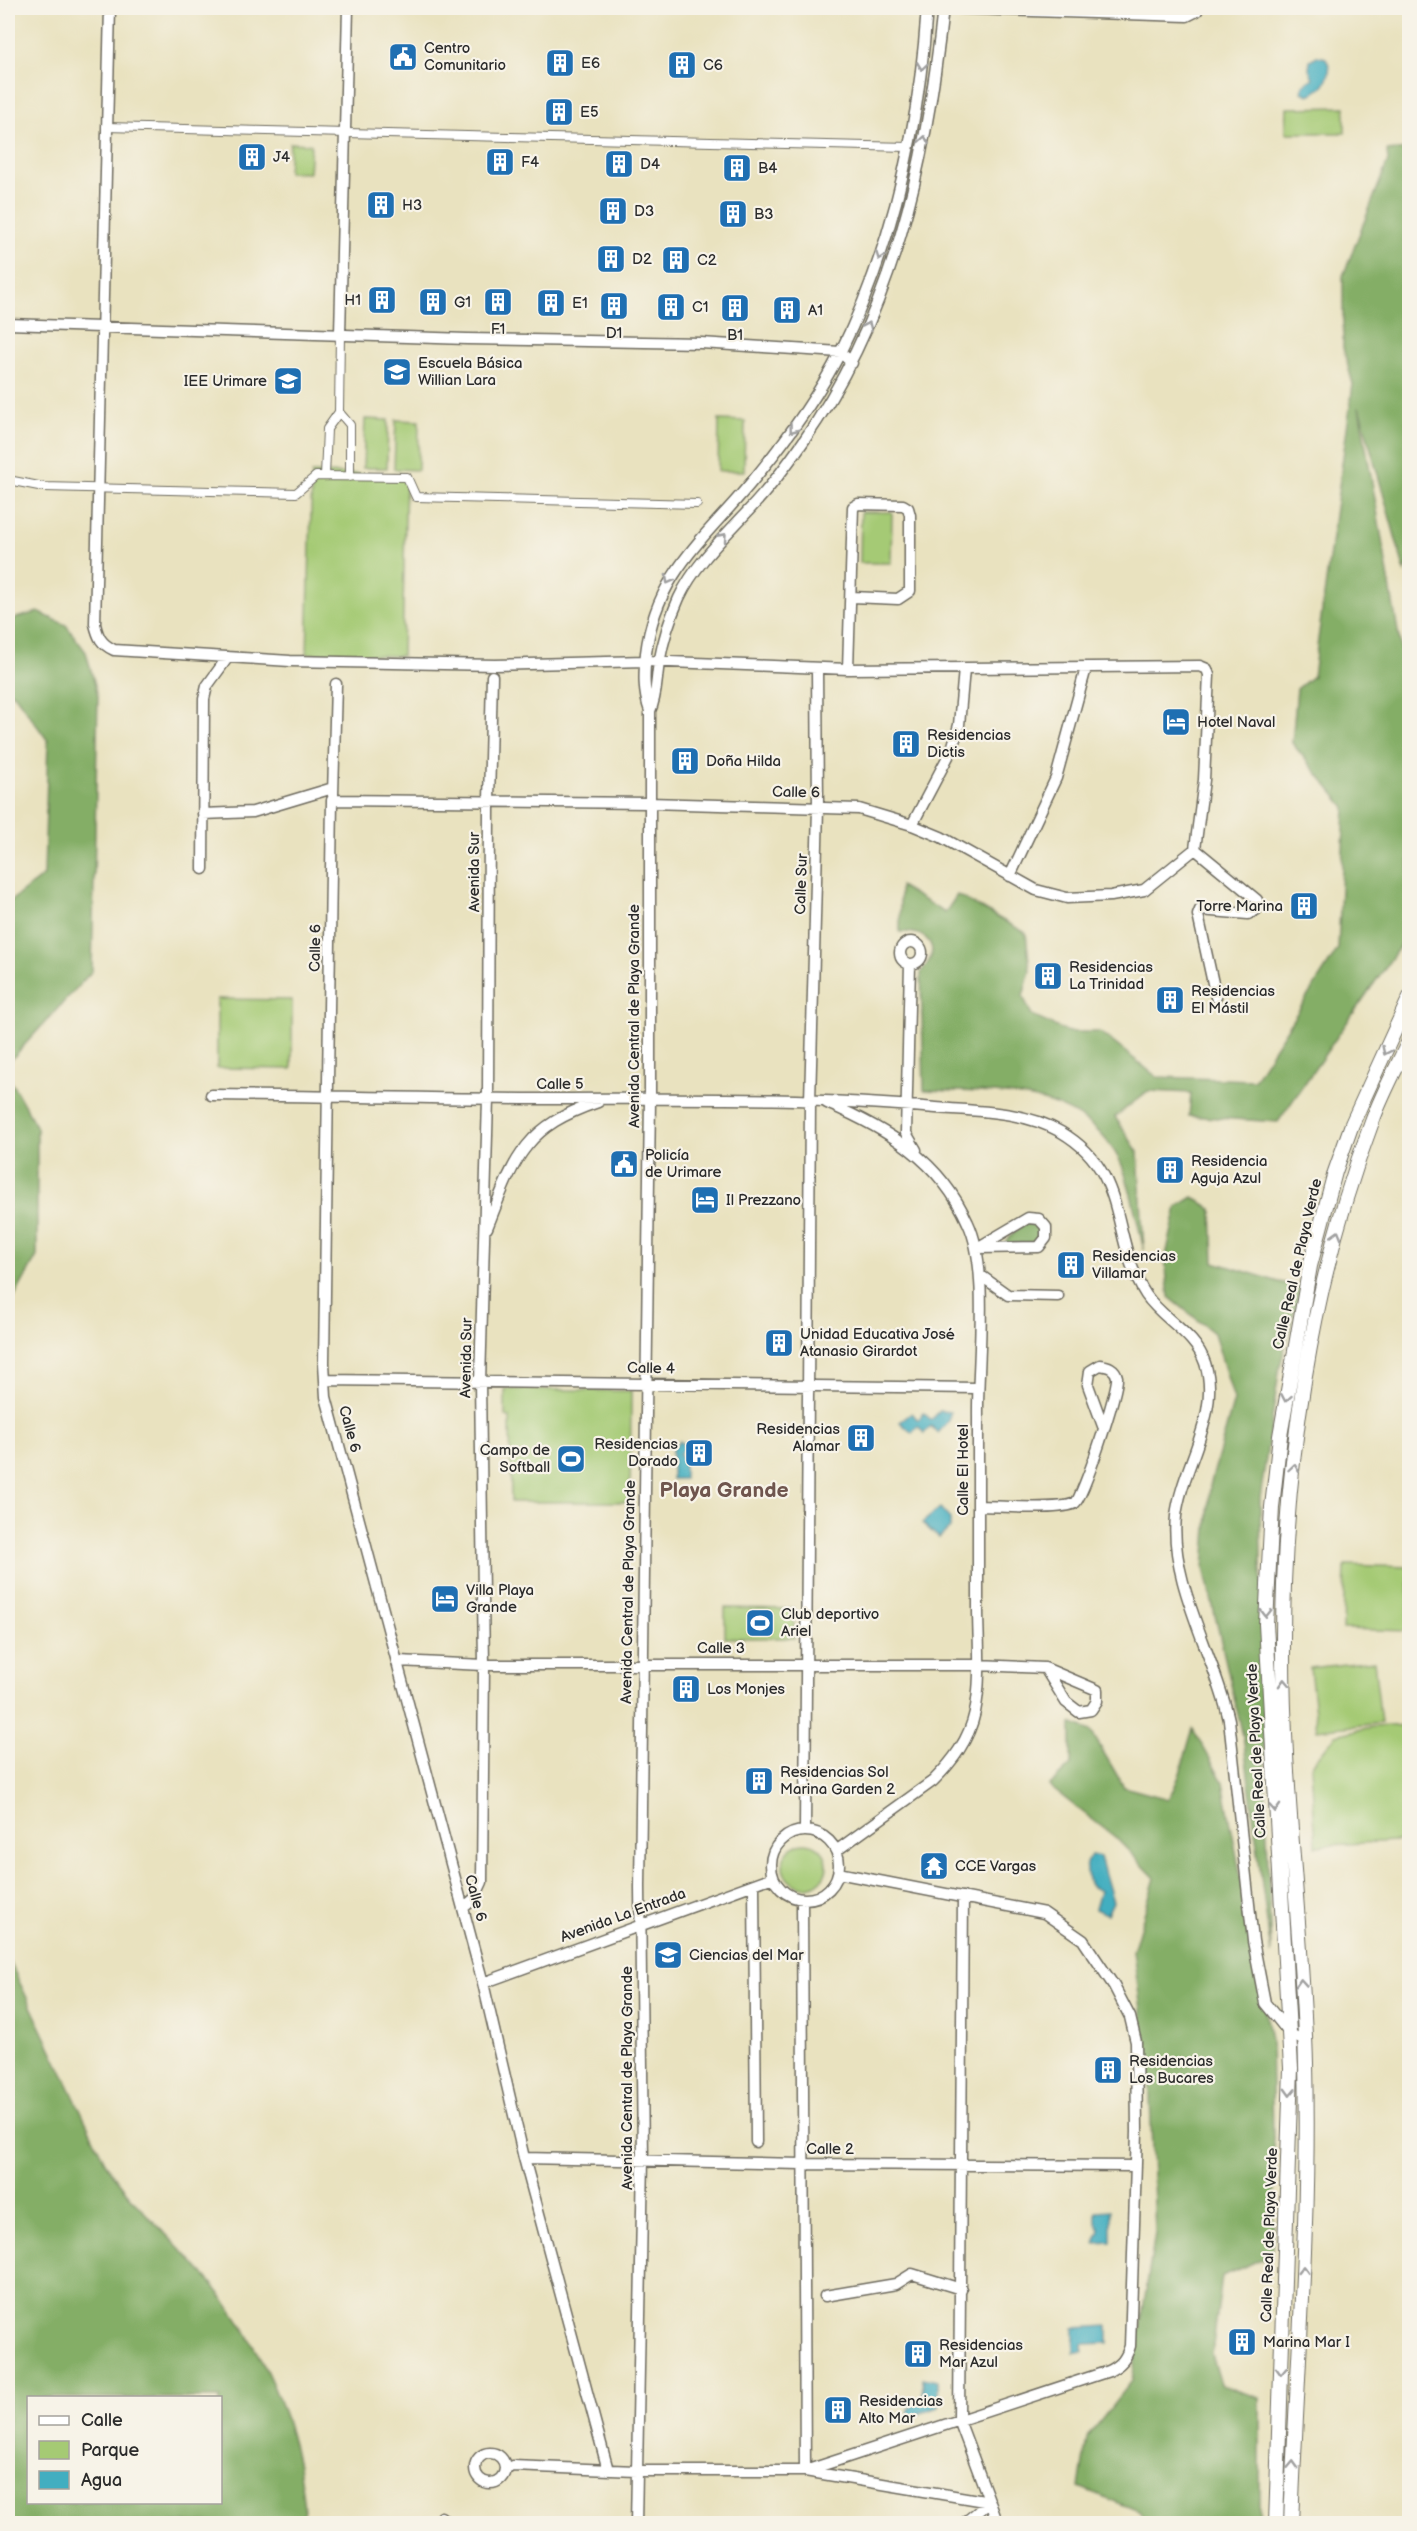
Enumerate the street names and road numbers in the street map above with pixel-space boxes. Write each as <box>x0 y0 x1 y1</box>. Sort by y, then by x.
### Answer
street label: Calle 6 <box>772 783 820 802</box>
street label: Avenida Sur <box>465 831 484 912</box>
street label: Calle Sur <box>791 853 812 915</box>
street label: Avenida Central de Playa Grande <box>625 904 644 1128</box>
street label: Calle 6 <box>306 924 325 972</box>
street label: Calle 5 <box>536 1075 584 1094</box>
street label: Calle Real de Playa Verde <box>1269 1177 1326 1351</box>
street label: Avenida Sur <box>456 1317 477 1398</box>
street label: Calle 4 <box>627 1359 675 1378</box>
street label: Calle 6 <box>334 1404 365 1455</box>
street label: Calle El Hotel <box>954 1424 973 1516</box>
street label: Avenida Central de Playa Grande <box>617 1480 640 1704</box>
street label: Calle 3 <box>697 1639 745 1658</box>
street label: Calle Real de Playa Verde <box>1242 1663 1271 1839</box>
street label: Calle 6 <box>460 1873 491 1924</box>
street label: Avenida La Entrada <box>558 1884 689 1947</box>
street label: Avenida Central de Playa Grande <box>618 1966 637 2190</box>
street label: Calle 2 <box>806 2140 854 2159</box>
street label: Calle Real de Playa Verde <box>1257 2147 1282 2323</box>

